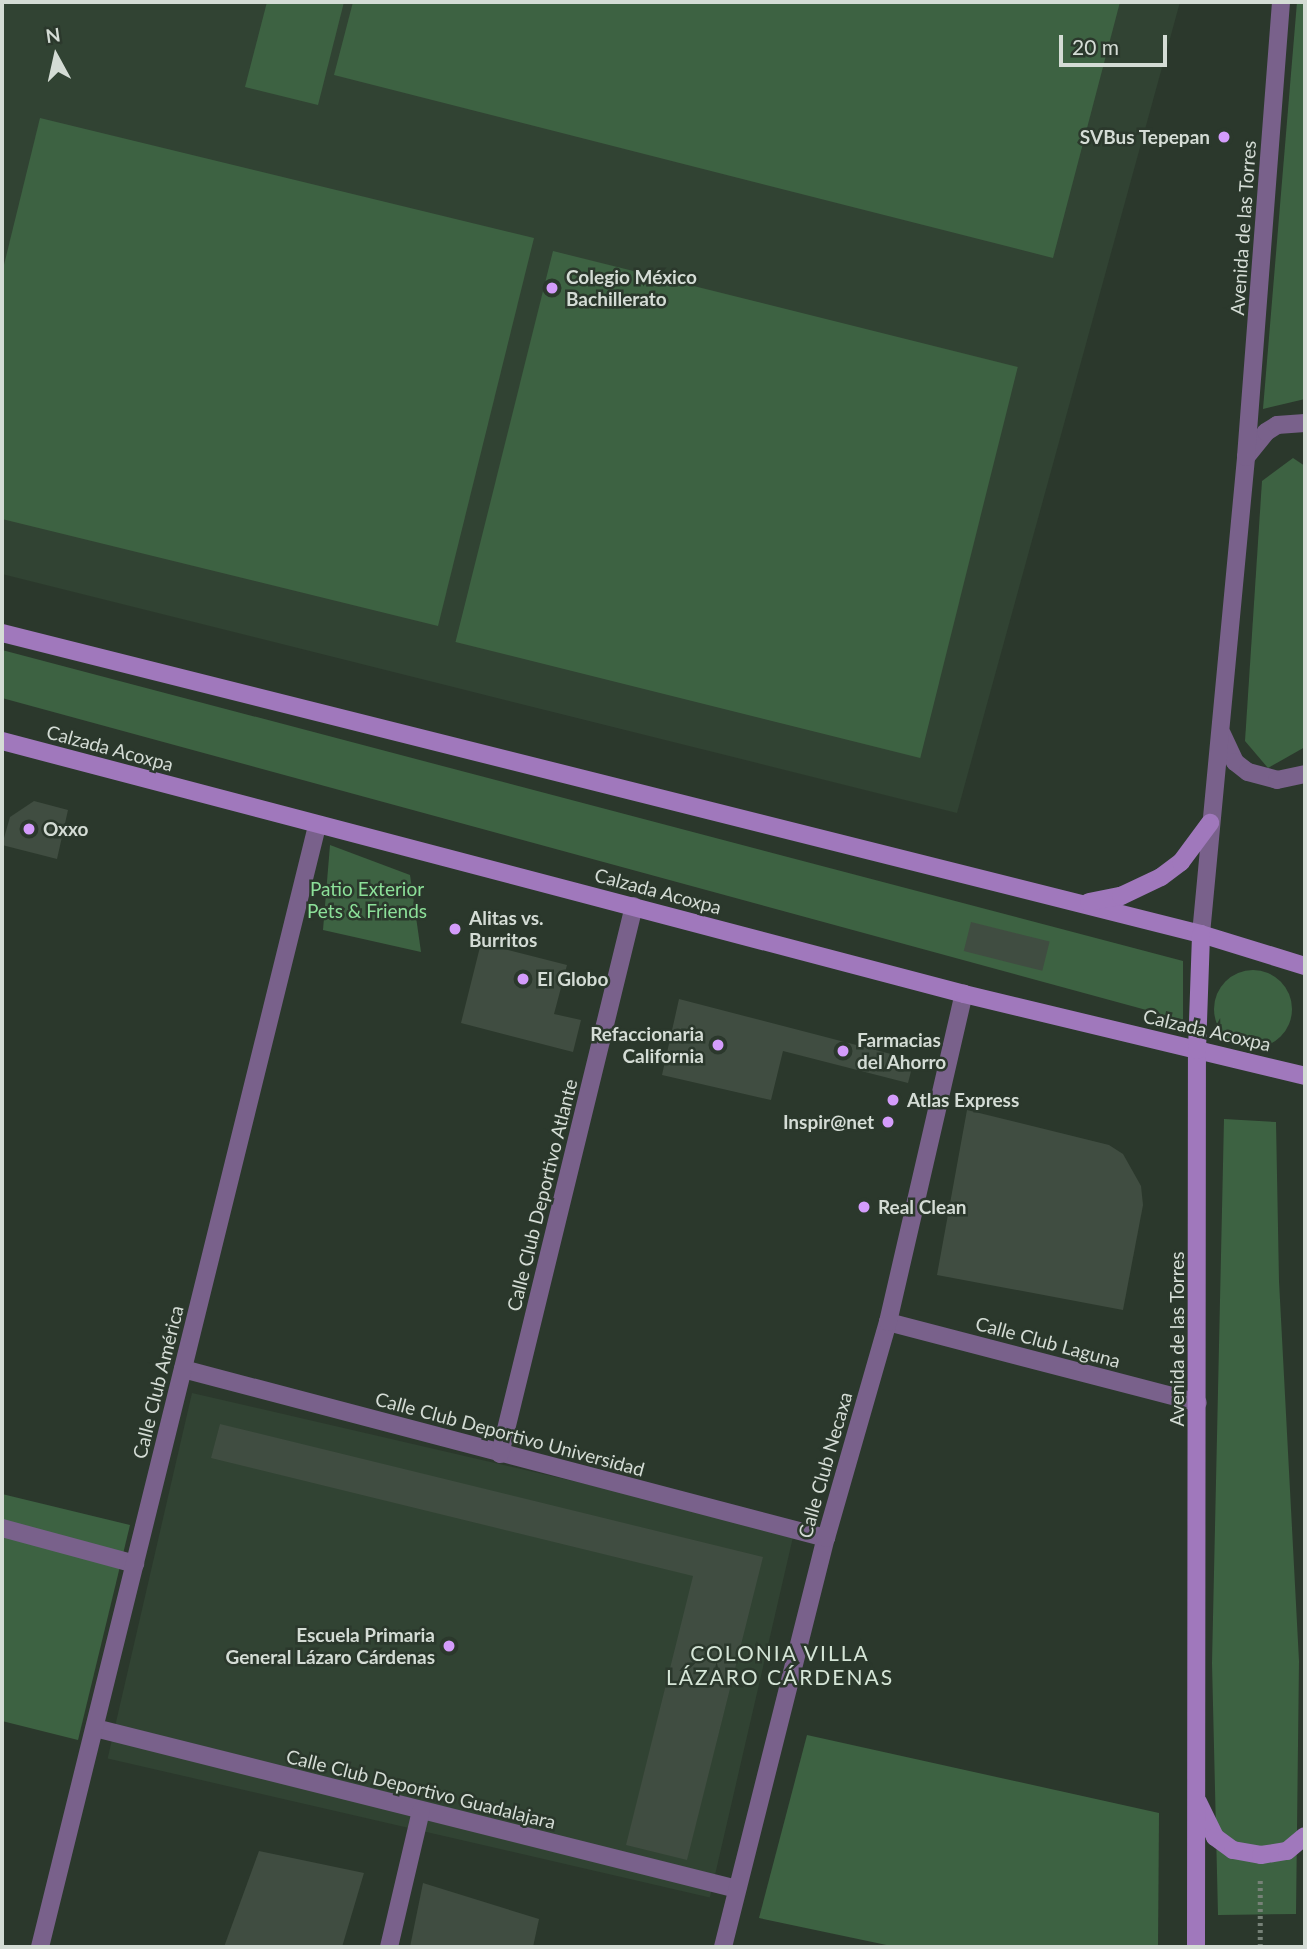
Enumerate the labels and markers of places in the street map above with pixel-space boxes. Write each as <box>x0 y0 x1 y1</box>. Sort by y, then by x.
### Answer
place label: SVBus Tepepan <box>1079 126 1210 148</box>
marker: SVBus Tepepan <box>1216 129 1232 145</box>
place label: Colegio México Bachillerato <box>566 266 697 310</box>
marker: Colegio México Bachillerato <box>544 280 560 296</box>
place label: Oxxo <box>43 818 88 840</box>
marker: Oxxo <box>21 821 37 837</box>
place label: Alitas vs. Burritos <box>469 907 544 951</box>
marker: Alitas vs. Burritos <box>447 921 463 937</box>
place label: El Globo <box>537 968 608 990</box>
marker: El Globo <box>515 971 531 987</box>
place label: Refaccionaria California <box>590 1023 704 1067</box>
place label: Farmacias del Ahorro <box>857 1029 947 1073</box>
marker: Refaccionaria California <box>710 1037 726 1053</box>
marker: Farmacias del Ahorro <box>835 1043 851 1059</box>
place label: Atlas Express <box>907 1089 1019 1111</box>
marker: Atlas Express <box>885 1092 901 1108</box>
place label: Inspir@net <box>783 1111 874 1133</box>
marker: Inspir@net <box>880 1114 896 1130</box>
place label: Real Clean <box>878 1196 967 1218</box>
marker: Real Clean <box>856 1199 872 1215</box>
place label: Escuela Primaria General Lázaro Cárdenas <box>225 1624 435 1668</box>
marker: Escuela Primaria General Lázaro Cárdenas <box>441 1638 457 1654</box>

